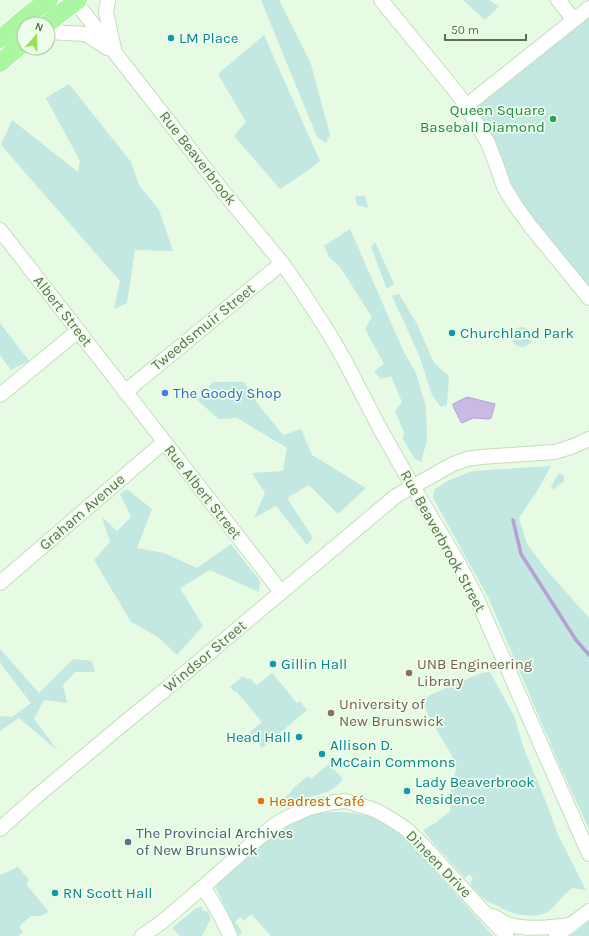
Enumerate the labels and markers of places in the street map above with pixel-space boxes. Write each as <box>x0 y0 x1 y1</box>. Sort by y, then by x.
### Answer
place label: LM Place <box>179 29 238 47</box>
marker: LM Place <box>166 33 176 43</box>
place label: Queen Square Baseball Diamond <box>420 101 545 136</box>
marker: Queen Square Baseball Diamond <box>548 114 558 124</box>
place label: Churchland Park <box>460 324 574 342</box>
marker: Churchland Park <box>447 328 457 338</box>
place label: The Goody Shop <box>173 384 281 402</box>
marker: The Goody Shop <box>160 388 170 398</box>
place label: Gillin Hall <box>281 655 347 673</box>
place label: UNB Engineering Library <box>417 655 533 690</box>
marker: Gillin Hall <box>268 659 278 669</box>
marker: UNB Engineering Library <box>404 668 414 678</box>
place label: University of New Brunswick <box>339 695 444 730</box>
marker: University of New Brunswick <box>326 708 336 718</box>
place label: Head Hall <box>226 728 291 746</box>
marker: Head Hall <box>294 732 304 742</box>
place label: Allison D. McCain Commons <box>330 736 456 771</box>
marker: Allison D. McCain Commons <box>317 749 327 759</box>
place label: Lady Beaverbrook Residence <box>415 773 535 808</box>
marker: Lady Beaverbrook Residence <box>402 786 412 796</box>
place label: Headrest Café <box>269 792 364 810</box>
marker: Headrest Café <box>256 796 266 806</box>
place label: The Provincial Archives of New Brunswick <box>136 824 293 859</box>
marker: The Provincial Archives of New Brunswick <box>123 837 133 847</box>
place label: RN Scott Hall <box>63 884 153 902</box>
marker: RN Scott Hall <box>50 888 60 898</box>

